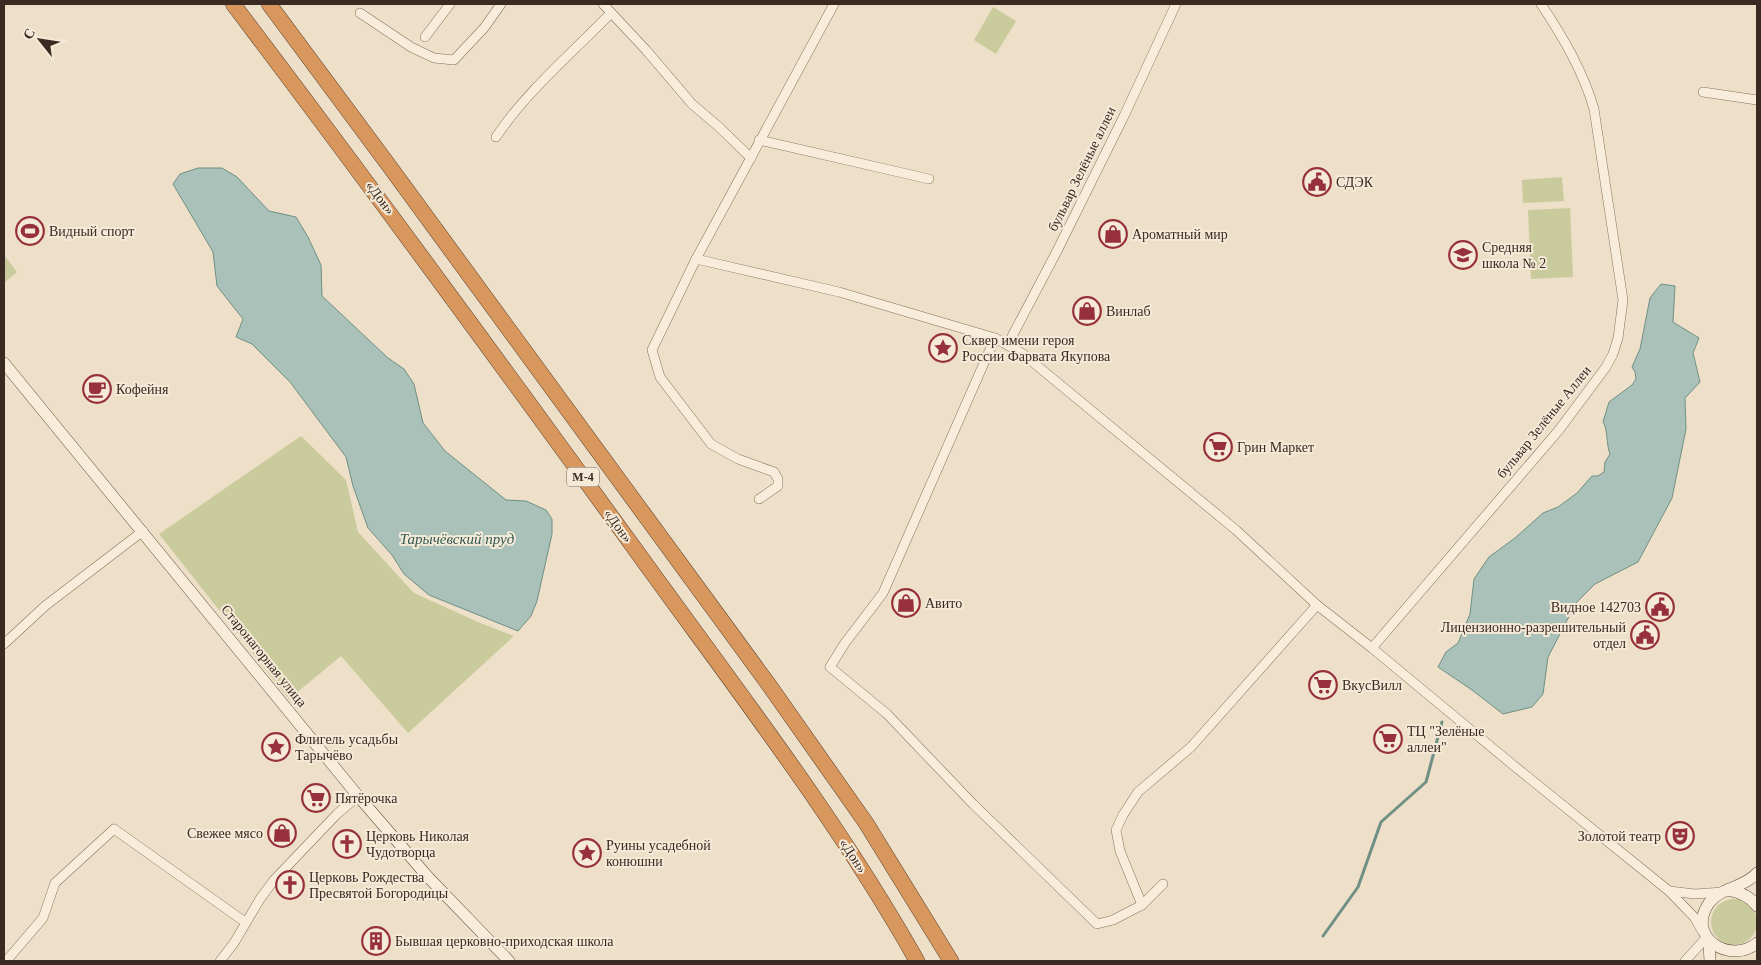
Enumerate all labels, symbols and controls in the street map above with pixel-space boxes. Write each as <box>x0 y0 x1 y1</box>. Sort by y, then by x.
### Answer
north arrow <box>15 15 65 65</box>
text: С <box>20 26 38 42</box>
street label: бульвар Зелёные аллеи <box>1045 104 1119 234</box>
public building icon: СДЭК <box>1302 167 1332 197</box>
place label: СДЭК <box>1336 175 1374 190</box>
street label: «Дон» <box>363 178 397 218</box>
sports icon: Видный спорт <box>15 216 45 246</box>
shop icon: Ароматный мир <box>1098 219 1128 249</box>
place label: Видный спорт <box>49 224 134 239</box>
place label: Ароматный мир <box>1132 227 1228 242</box>
school or university icon: Средняя школа № 2 <box>1448 240 1478 270</box>
place label: Средняя школа № 2 <box>1482 240 1546 271</box>
shop icon: Винлаб <box>1072 296 1102 326</box>
place label: Винлаб <box>1106 304 1151 319</box>
place icon: Сквер имени героя России Фарвата Якупова <box>928 333 958 363</box>
place label: Сквер имени героя России Фарвата Якупова <box>962 333 1111 364</box>
street label: бульвар Зелёные Аллеи <box>1494 362 1594 481</box>
cafe icon: Кофейня <box>82 374 112 404</box>
place label: Кофейня <box>116 382 169 397</box>
supermarket icon: Грин Маркет <box>1203 432 1233 462</box>
place label: Грин Маркет <box>1237 440 1314 455</box>
road number: М-4 <box>567 468 599 487</box>
street label: «Дон» <box>601 506 635 546</box>
water label: Тарычёвский пруд <box>400 531 515 547</box>
shop icon: Авито <box>891 588 921 618</box>
public building icon: Видное 142703 <box>1645 592 1675 622</box>
place label: Авито <box>925 596 962 611</box>
place label: Видное 142703 <box>1551 600 1641 615</box>
street label: Старонагорная улица <box>218 602 310 711</box>
place label: Лицензионно-разрешительный отдел <box>1441 620 1626 651</box>
public building icon: Лицензионно-разрешительный отдел <box>1630 620 1660 650</box>
supermarket icon: ВкусВилл <box>1308 670 1338 700</box>
place label: ВкусВилл <box>1342 678 1402 693</box>
supermarket icon: ТЦ "Зелёные аллеи" <box>1373 724 1403 754</box>
place label: ТЦ "Зелёные аллеи" <box>1407 724 1484 755</box>
place icon: Флигель усадьбы Тарычёво <box>261 732 291 762</box>
place label: Флигель усадьбы Тарычёво <box>295 732 399 763</box>
supermarket icon: Пятёрочка <box>301 783 331 813</box>
place label: Пятёрочка <box>335 791 398 806</box>
shop icon: Свежее мясо <box>267 818 297 848</box>
theatre icon: Золотой театр <box>1665 821 1695 851</box>
place label: Свежее мясо <box>187 826 263 841</box>
church icon: Церковь Николая Чудотворца <box>332 829 362 859</box>
place label: Церковь Николая Чудотворца <box>366 829 470 860</box>
place label: Золотой театр <box>1578 829 1661 844</box>
street label: «Дон» <box>836 836 870 876</box>
place icon: Руины усадебной конюшни <box>572 838 602 868</box>
place label: Руины усадебной конюшни <box>606 838 711 869</box>
church icon: Церковь Рождества Пресвятой Богородицы <box>275 870 305 900</box>
place label: Церковь Рождества Пресвятой Богородицы <box>309 870 449 901</box>
building icon: Бывшая церковно-приходская школа <box>361 926 391 956</box>
place label: Бывшая церковно-приходская школа <box>395 934 614 949</box>

